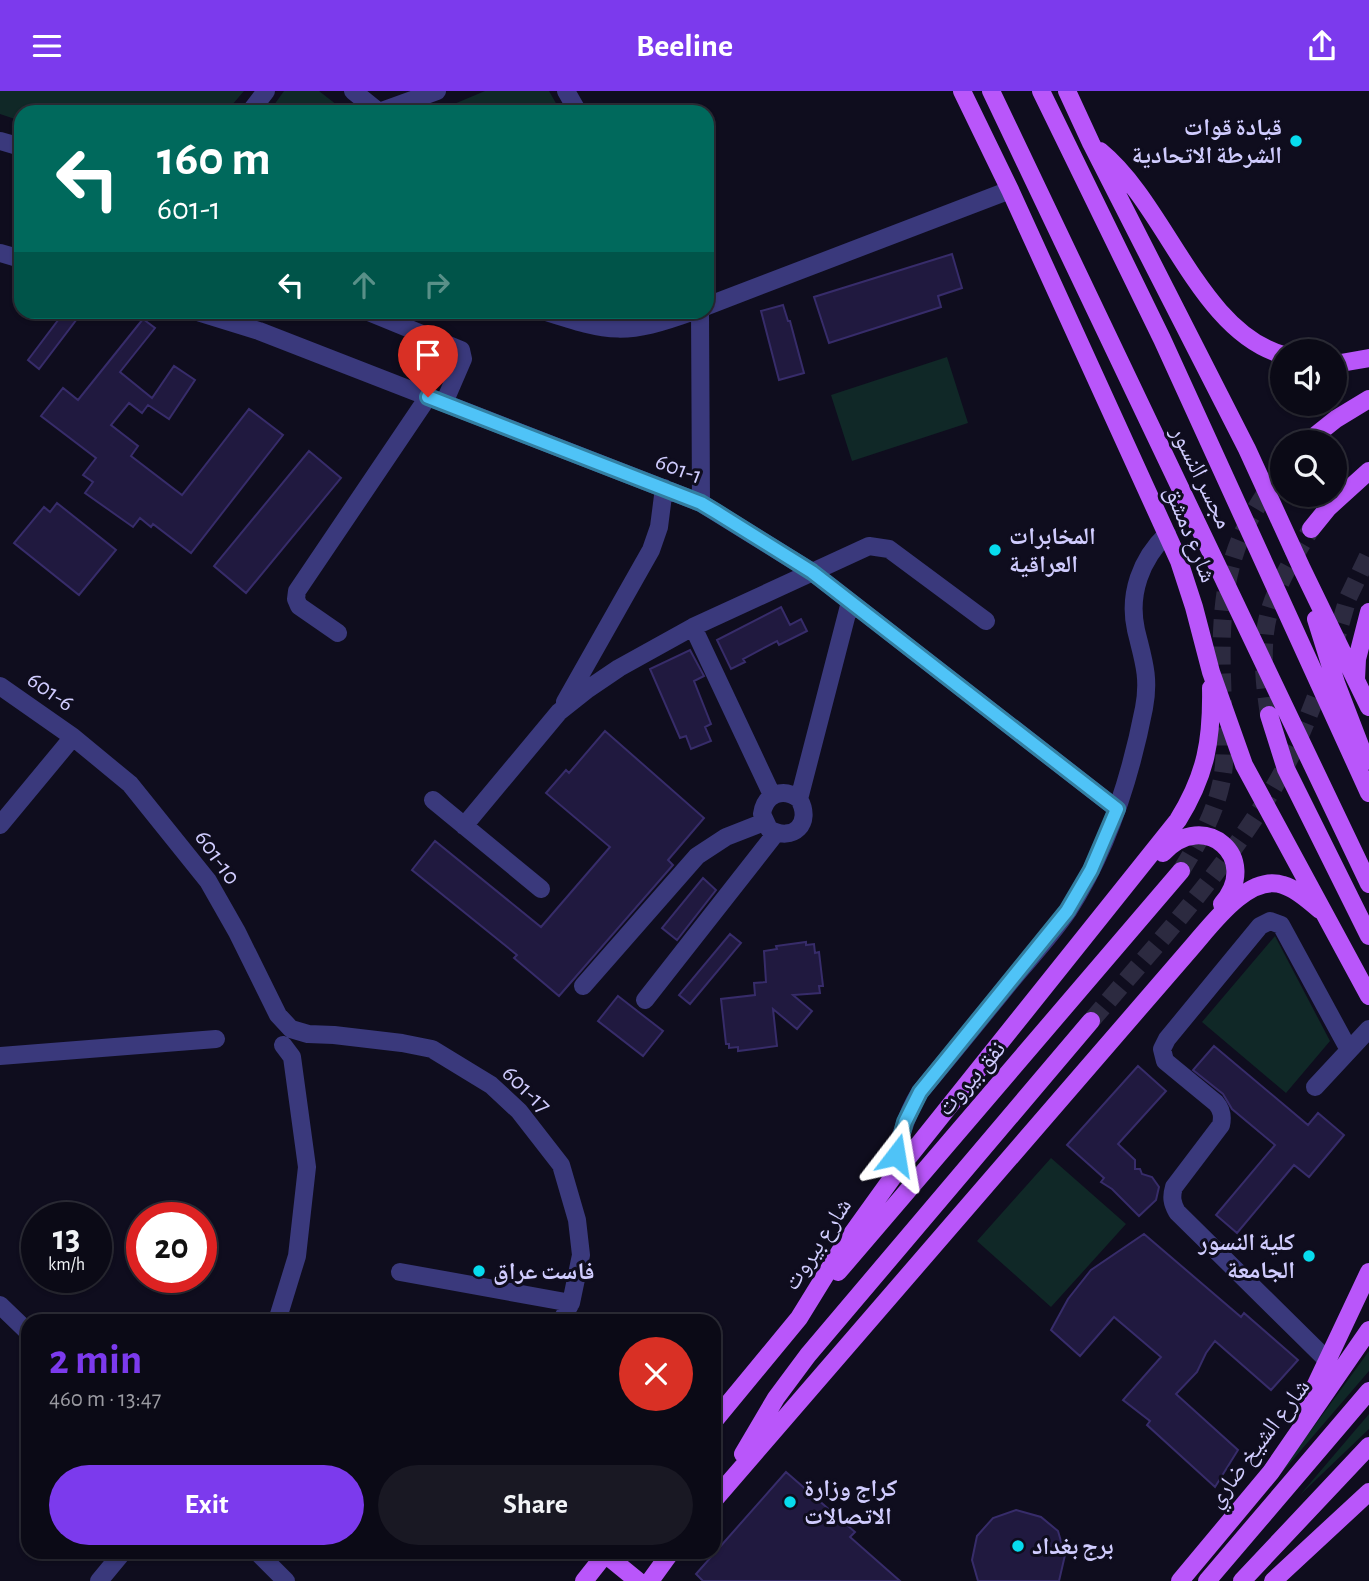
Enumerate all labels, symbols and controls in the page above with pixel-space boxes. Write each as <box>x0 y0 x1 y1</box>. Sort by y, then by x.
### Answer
icon: menu <box>28 27 66 65</box>
icon: share <box>1303 27 1341 65</box>
text: Beeline <box>636 30 733 62</box>
place label: قيادة قوات الشرطة الاتحادية <box>1132 116 1282 169</box>
icon: left <box>42 133 133 224</box>
marker: قيادة قوات الشرطة الاتحادية <box>1288 133 1304 149</box>
text: 160 m <box>157 135 271 184</box>
text: 601-1 <box>157 193 221 225</box>
icon: left <box>272 266 310 304</box>
icon: ahead <box>345 266 383 304</box>
icon: right <box>418 266 456 304</box>
pin <box>398 325 458 397</box>
icon: arrive <box>409 336 447 374</box>
map controls <box>1270 339 1347 507</box>
button: sound <box>1270 339 1347 416</box>
street label: مجسر النسور <box>1165 422 1236 533</box>
button: search <box>1270 430 1347 507</box>
street label: 601-1 <box>652 449 705 489</box>
street label: شارع دمشق <box>1158 483 1220 587</box>
place label: المخابرات العراقية <box>1009 525 1096 578</box>
marker: المخابرات العراقية <box>987 542 1003 558</box>
street label: 601-6 <box>23 667 78 716</box>
street label: 601-10 <box>190 826 244 889</box>
street label: نفق بيروت <box>933 1037 1011 1121</box>
street label: 601-17 <box>497 1061 555 1118</box>
position arrow <box>859 1118 933 1192</box>
street label: شارع بيروت <box>779 1194 858 1296</box>
speed limit sign: 20 <box>126 1202 217 1293</box>
text: 13 <box>53 1221 80 1256</box>
place label: كلية النسور الجامعة <box>1198 1231 1295 1283</box>
marker: كلية النسور الجامعة <box>1301 1248 1317 1264</box>
text: km/h <box>48 1256 85 1274</box>
place label: فاست عراق <box>493 1260 595 1285</box>
marker: فاست عراق <box>471 1263 487 1279</box>
button: close <box>619 1337 693 1411</box>
text: 2 min <box>49 1339 142 1381</box>
street label: شارع الشيخ ضاري <box>1203 1375 1320 1516</box>
text: 460 m · 13:47 <box>49 1388 161 1411</box>
button: Exit <box>49 1465 364 1545</box>
button: Share <box>378 1465 693 1545</box>
place label: كراج وزارة الاتصالات <box>804 1477 898 1529</box>
marker: كراج وزارة الاتصالات <box>782 1494 798 1510</box>
place label: برج بغداد <box>1032 1535 1114 1561</box>
marker: برج بغداد <box>1010 1538 1026 1554</box>

